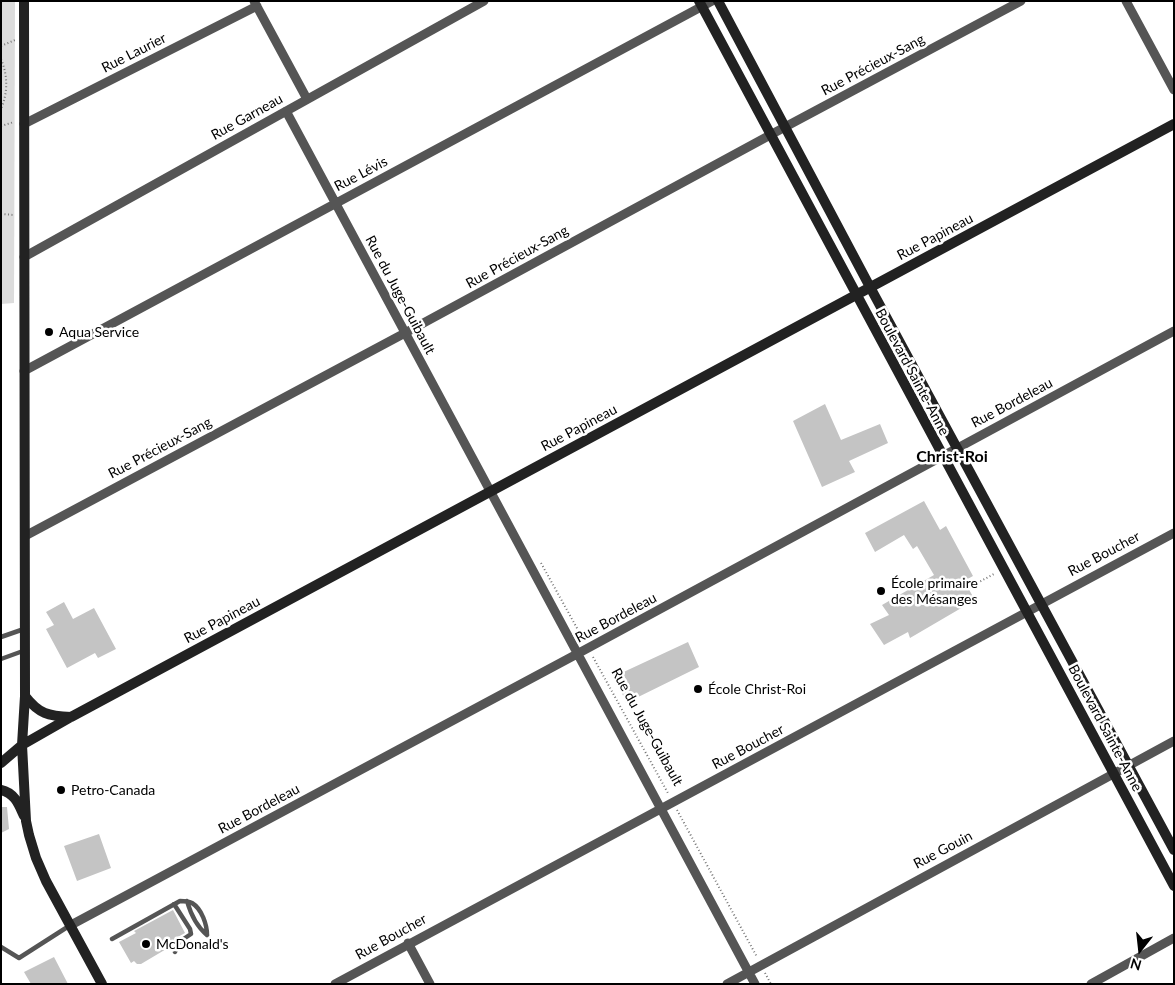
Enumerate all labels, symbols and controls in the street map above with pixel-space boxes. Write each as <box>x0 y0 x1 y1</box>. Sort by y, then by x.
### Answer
street label: Rue Laurier <box>99 30 169 76</box>
street label: Rue Précieux-Sang <box>819 31 927 99</box>
street label: Rue Garneau <box>208 90 286 144</box>
street label: Rue Lévis <box>332 153 390 195</box>
street label: Rue Papineau <box>894 210 976 264</box>
street label: Rue Précieux-Sang <box>463 222 571 292</box>
street label: Rue du Juge-Guibault <box>362 233 438 357</box>
street label: Boulevard Sainte-Anne <box>871 306 953 438</box>
place label: Aqua Service <box>59 324 139 340</box>
marker: Aqua Service <box>43 326 55 338</box>
street label: Rue Bordeleau <box>968 375 1056 431</box>
street label: Rue Papineau <box>538 401 620 455</box>
street label: Rue Précieux-Sang <box>106 414 214 482</box>
district label: Christ-Roi <box>916 447 988 467</box>
street label: Rue Boucher <box>1065 528 1143 580</box>
place label: École primaire des Mésanges <box>891 575 978 608</box>
marker: École primaire des Mésanges <box>875 585 887 597</box>
street label: Rue Bordeleau <box>572 590 660 646</box>
street label: Rue Papineau <box>181 593 263 647</box>
street label: Boulevard Sainte-Anne <box>1064 662 1146 794</box>
street label: Rue du Juge-Guibault <box>608 665 686 789</box>
place label: École Christ-Roi <box>708 681 806 697</box>
marker: École Christ-Roi <box>692 683 704 695</box>
street label: Rue Boucher <box>709 721 787 773</box>
street label: Rue Bordeleau <box>215 781 303 837</box>
place label: Petro-Canada <box>71 782 155 798</box>
marker: Petro-Canada <box>55 784 67 796</box>
street label: Rue Gouin <box>911 827 975 873</box>
street label: Rue Boucher <box>352 911 430 963</box>
north arrow <box>1115 925 1165 975</box>
place label: McDonald's <box>156 936 229 952</box>
marker: McDonald's <box>140 938 152 950</box>
text: N <box>1128 955 1143 975</box>

